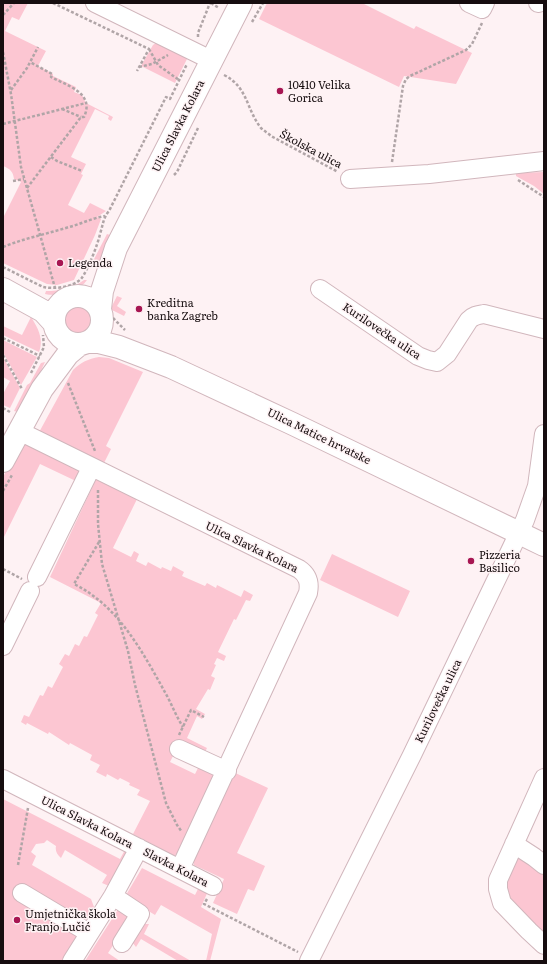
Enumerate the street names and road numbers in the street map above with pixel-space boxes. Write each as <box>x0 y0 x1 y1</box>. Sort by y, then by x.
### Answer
street label: Ulica Slavka Kolara <box>147 77 207 174</box>
street label: Školska ulica <box>277 125 346 171</box>
street label: Kurilovečka ulica <box>340 298 425 362</box>
street label: Ulica Matice hrvatske <box>265 403 374 467</box>
street label: Ulica Slavka Kolara <box>203 517 302 576</box>
street label: Kurilovečka ulica <box>410 656 464 745</box>
street label: Ulica Slavka Kolara <box>39 791 136 851</box>
street label: Slavka Kolara <box>141 843 212 890</box>

